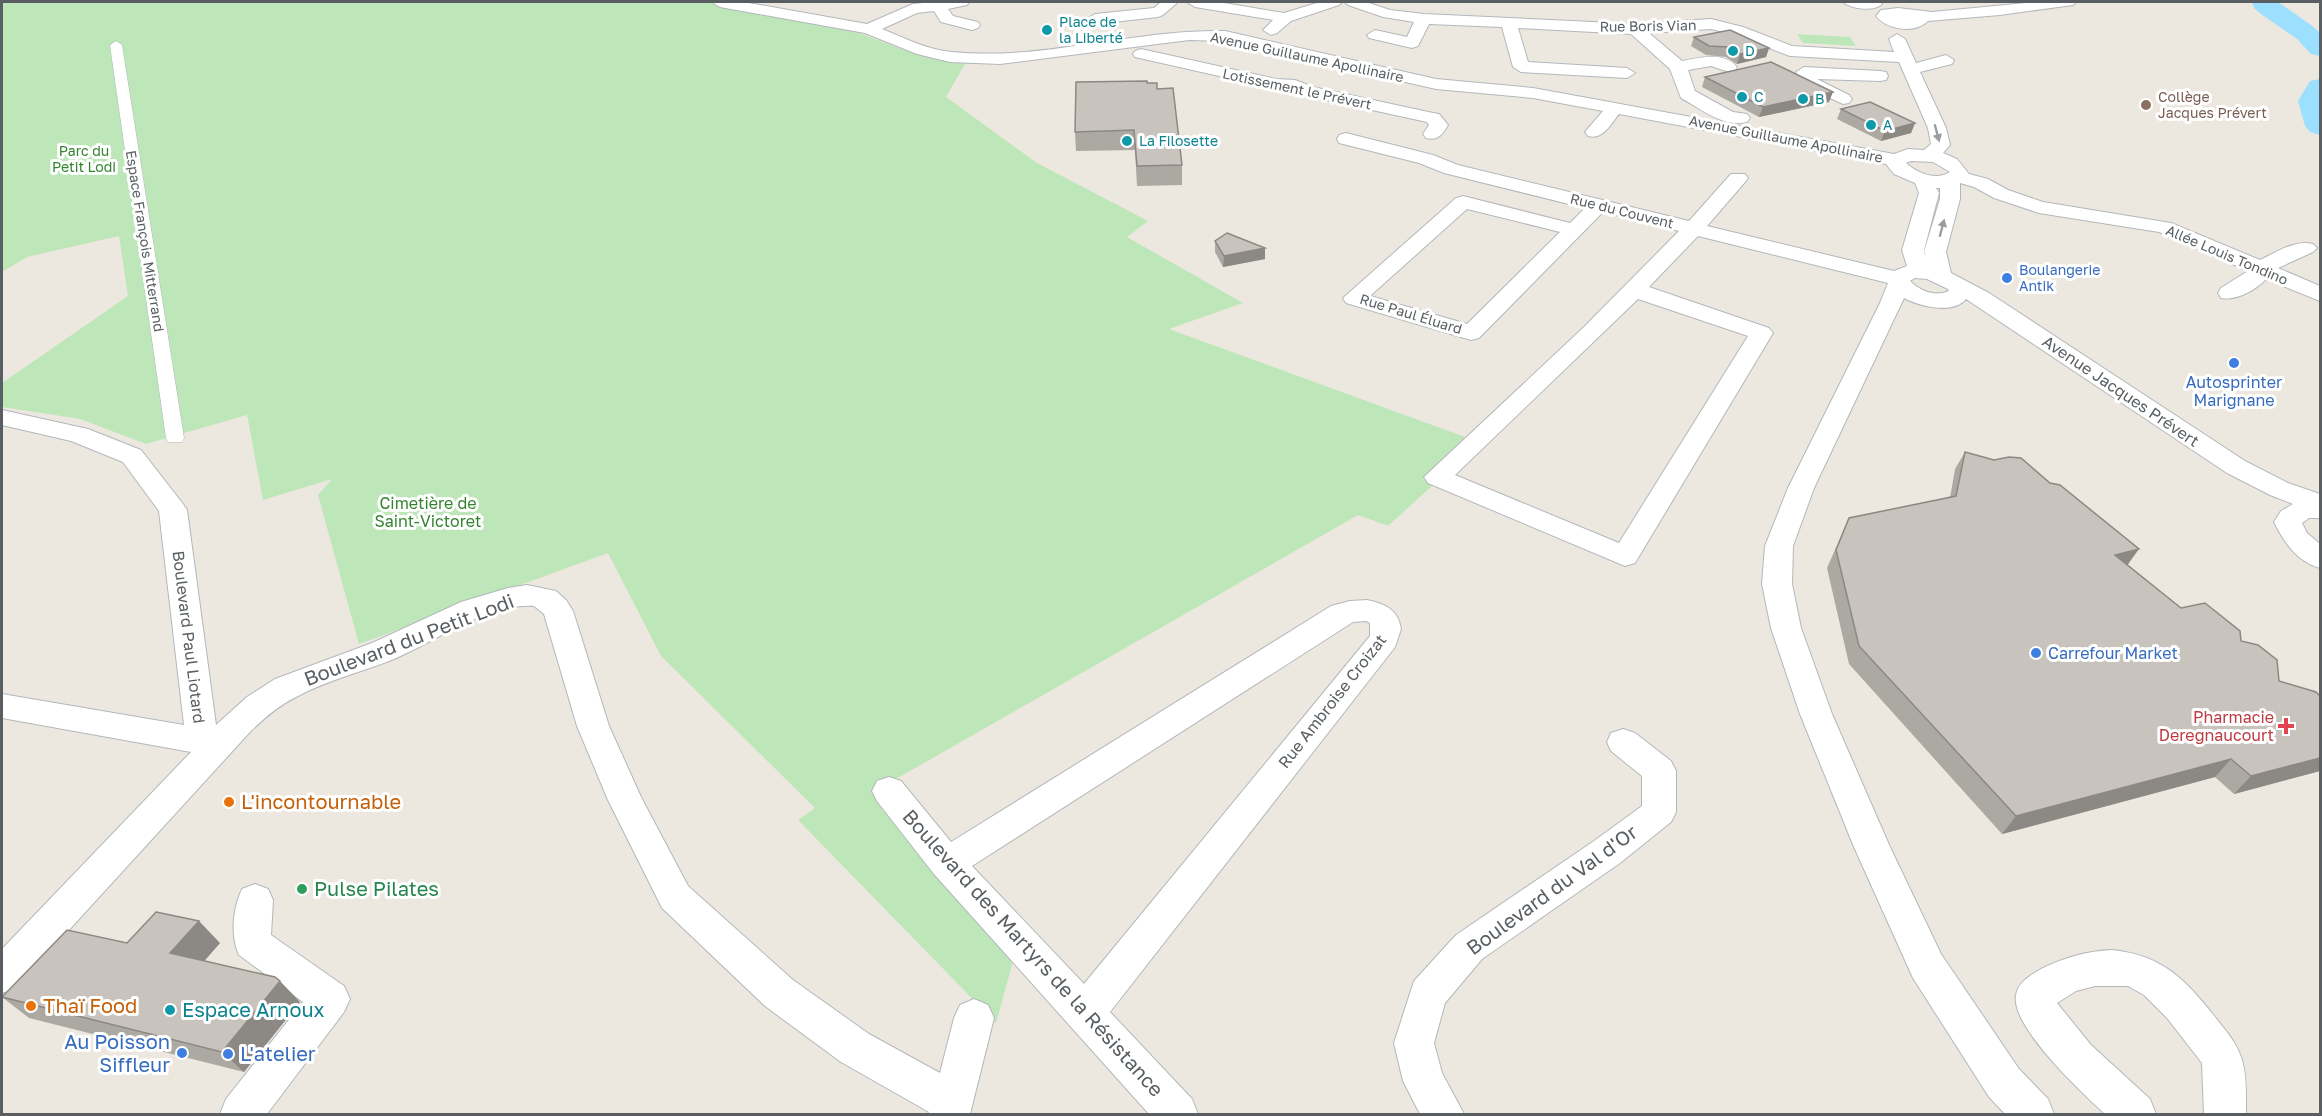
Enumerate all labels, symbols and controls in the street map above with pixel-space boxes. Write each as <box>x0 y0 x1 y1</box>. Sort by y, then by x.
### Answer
place label: Place de la Liberté <box>1059 13 1123 46</box>
street label: Rue Boris Vian <box>1599 16 1697 35</box>
marker: Place de la Liberté <box>1040 23 1054 37</box>
street label: Avenue Guillaume Apollinaire <box>1209 28 1405 85</box>
place label: D <box>1745 42 1755 59</box>
marker: D <box>1726 44 1740 58</box>
street label: Lotissement le Prévert <box>1221 64 1373 113</box>
place label: C <box>1754 88 1764 105</box>
place label: Collège Jacques Prévert <box>2158 88 2267 121</box>
marker: C <box>1735 90 1749 104</box>
place label: B <box>1815 90 1824 107</box>
marker: B <box>1796 92 1810 106</box>
marker: Collège Jacques Prévert <box>2139 98 2153 112</box>
street label: Avenue Guillaume Apollinaire <box>1688 111 1884 166</box>
place label: A <box>1883 116 1893 133</box>
marker: A <box>1864 118 1878 132</box>
one-way arrow <box>1933 123 1943 142</box>
place label: La Filosette <box>1139 132 1218 149</box>
marker: La Filosette <box>1120 134 1134 148</box>
park label: Parc du Petit Lodi <box>52 142 116 175</box>
street label: Espace François Mitterrand <box>123 149 168 333</box>
street label: Rue du Couvent <box>1569 189 1676 232</box>
one-way arrow <box>1938 219 1947 237</box>
street label: Allée Louis Tondino <box>2164 221 2291 288</box>
place label: Boulangerie Antik <box>2019 261 2100 294</box>
marker: Boulangerie Antik <box>2000 271 2014 285</box>
street label: Rue Paul Éluard <box>1358 290 1464 337</box>
street label: Avenue Jacques Prévert <box>2039 331 2203 451</box>
marker: Autosprinter Marignane <box>2227 356 2241 370</box>
place label: Autosprinter Marignane <box>2186 372 2282 410</box>
park label: Cimetière de Saint-Victoret <box>375 493 481 531</box>
street label: Boulevard Paul Liotard <box>168 549 210 725</box>
street label: Boulevard du Petit Lodi <box>300 588 517 690</box>
street label: Rue Ambroise Croizat <box>1274 630 1390 772</box>
place label: Carrefour Market <box>2048 643 2178 663</box>
marker: Carrefour Market <box>2029 646 2043 660</box>
place label: Pharmacie Deregnaucourt <box>2159 707 2274 745</box>
marker: Pharmacie Deregnaucourt <box>2279 719 2293 733</box>
place label: L'incontournable <box>241 789 401 813</box>
marker: L'incontournable <box>222 795 236 809</box>
street label: Boulevard des Martyrs de la Résistance <box>898 804 1169 1101</box>
street label: Boulevard du Val d'Or <box>1461 819 1642 959</box>
place label: Pulse Pilates <box>314 876 439 900</box>
marker: Pulse Pilates <box>295 882 309 896</box>
place label: Thaï Food <box>43 993 137 1017</box>
place label: Espace Arnoux <box>182 997 325 1021</box>
marker: Thaï Food <box>24 999 38 1013</box>
marker: Espace Arnoux <box>163 1003 177 1017</box>
place label: Au Poisson Siffleur <box>64 1029 170 1076</box>
place label: L'atelier <box>240 1041 316 1065</box>
marker: Au Poisson Siffleur <box>175 1046 189 1060</box>
marker: L'atelier <box>221 1047 235 1061</box>

